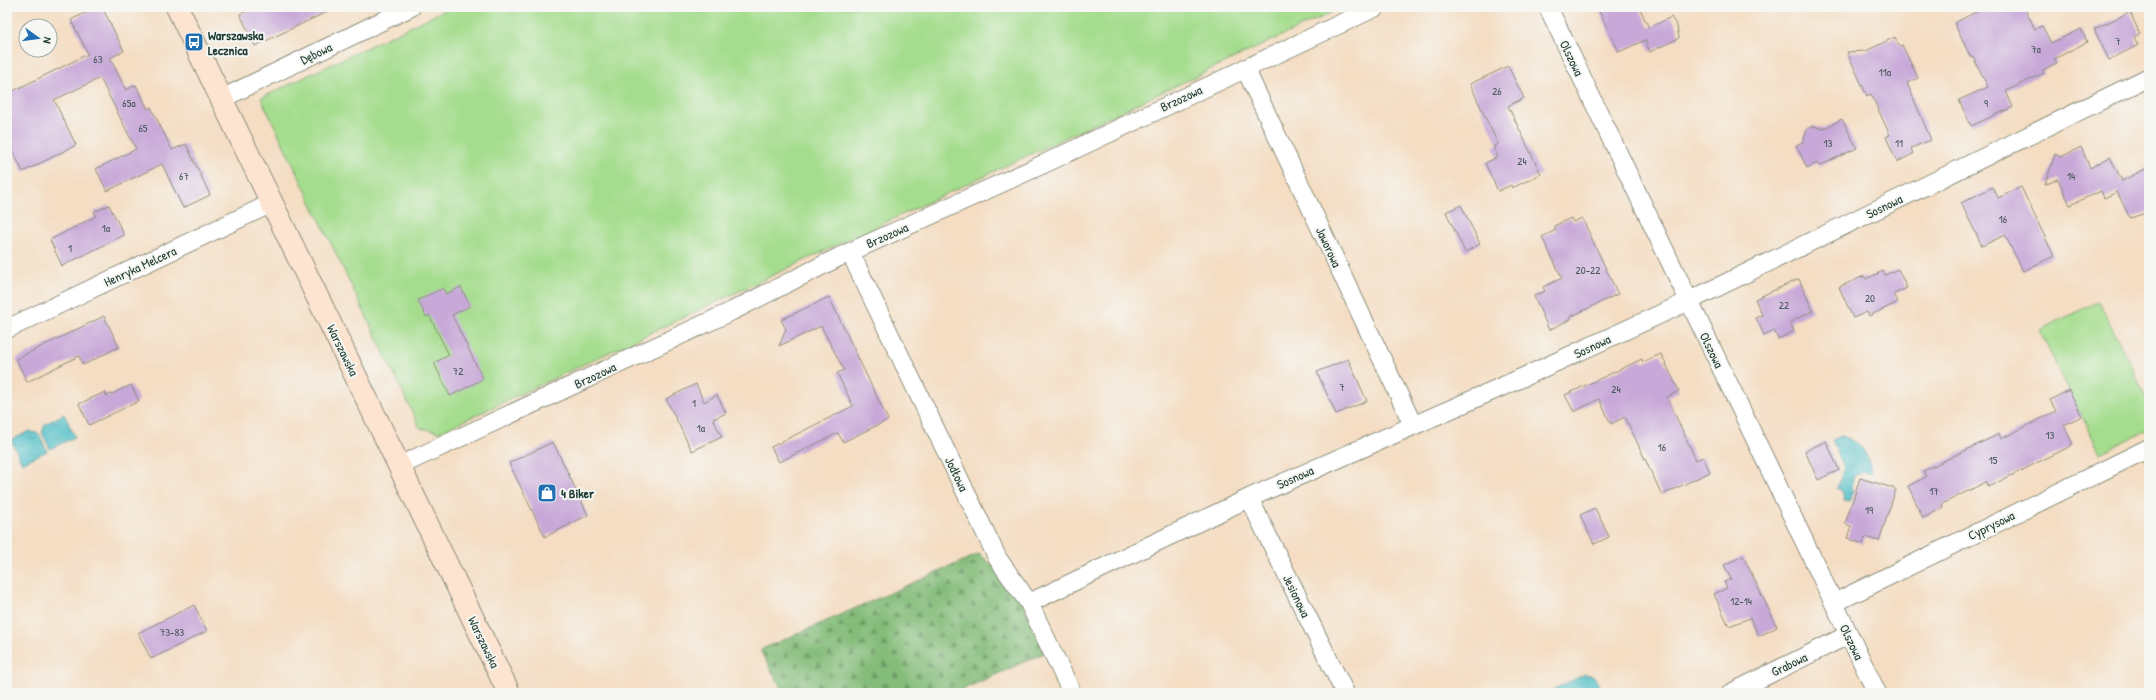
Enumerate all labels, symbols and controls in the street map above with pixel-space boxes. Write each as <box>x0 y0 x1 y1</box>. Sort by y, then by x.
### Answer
north arrow <box>18 18 58 58</box>
place label: Warszawska Lecznica <box>208 26 264 59</box>
bus stop icon: Warszawska Lecznica <box>183 31 205 53</box>
house number: 7 <box>2115 34 2121 48</box>
text: N <box>40 36 55 45</box>
street label: Olszowa <box>1556 37 1588 79</box>
street label: Dębowa <box>297 38 335 68</box>
house number: 7a <box>2031 42 2042 56</box>
house number: 63 <box>93 52 103 66</box>
house number: 11a <box>1879 65 1892 79</box>
street label: Brzozowa <box>1157 80 1205 116</box>
house number: 26 <box>1492 84 1502 98</box>
house number: 65a <box>122 96 136 110</box>
house number: 9 <box>1984 96 1988 110</box>
house number: 65 <box>138 121 148 135</box>
house number: 13 <box>1824 136 1833 150</box>
house number: 11 <box>1895 136 1903 150</box>
house number: 24 <box>1517 154 1527 168</box>
house number: 67 <box>179 169 189 183</box>
house number: 14 <box>2067 169 2075 183</box>
street label: Sosnowa <box>1863 189 1905 223</box>
house number: 16 <box>1999 212 2008 226</box>
street label: Brzozowa <box>863 218 911 252</box>
house number: 1a <box>102 221 111 235</box>
street label: Jaworowa <box>1312 224 1346 270</box>
house number: 1 <box>68 241 72 255</box>
street label: Henryka Melcera <box>101 241 179 291</box>
house number: 20-22 <box>1576 263 1600 277</box>
house number: 20 <box>1865 291 1875 305</box>
house number: 22 <box>1779 298 1789 312</box>
street label: Warszawska <box>323 321 363 379</box>
street label: Olszowa <box>1696 329 1728 371</box>
street label: Sosnowa <box>1571 330 1613 362</box>
street label: Brzozowa <box>571 357 619 393</box>
house number: 72 <box>453 364 463 378</box>
house number: 7 <box>1339 380 1345 394</box>
house number: 24 <box>1611 382 1621 396</box>
house number: 1 <box>692 396 696 410</box>
house number: 1a <box>697 421 706 435</box>
house number: 13 <box>2046 428 2055 442</box>
house number: 16 <box>1658 440 1667 454</box>
house number: 15 <box>1989 453 1998 467</box>
street label: Jodłowa <box>941 454 973 494</box>
street label: Sosnowa <box>1274 461 1316 493</box>
shop icon: 4 Biker <box>536 482 558 504</box>
place label: 4 Biker <box>561 484 595 502</box>
house number: 17 <box>1929 484 1939 498</box>
house number: 19 <box>1865 503 1873 517</box>
street label: Cyprysowa <box>1965 506 2017 544</box>
street label: Jesionowa <box>1279 572 1315 620</box>
house number: 12-14 <box>1730 594 1752 608</box>
street label: Warszawska <box>464 613 504 671</box>
street label: Olszowa <box>1836 621 1868 663</box>
house number: 73-83 <box>160 625 184 639</box>
street label: Grabowa <box>1768 648 1810 680</box>

